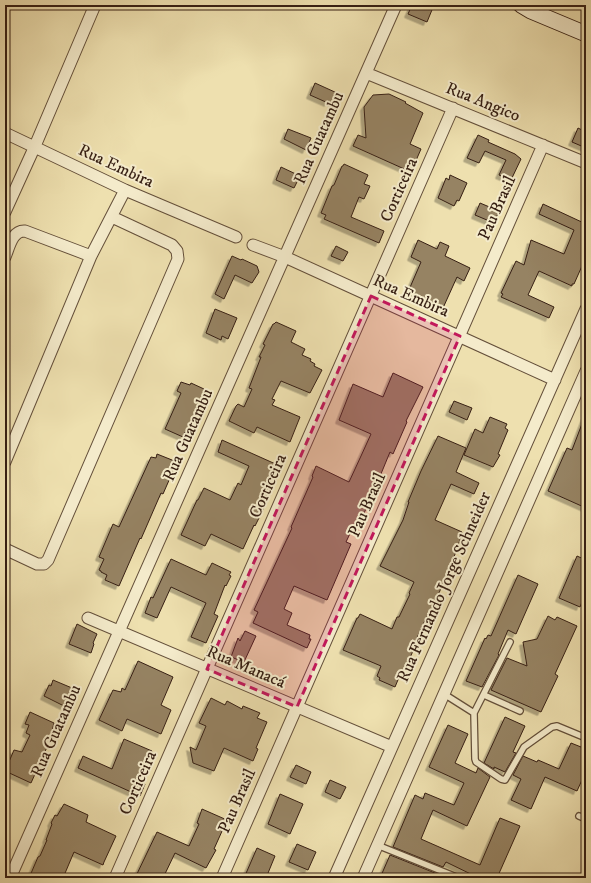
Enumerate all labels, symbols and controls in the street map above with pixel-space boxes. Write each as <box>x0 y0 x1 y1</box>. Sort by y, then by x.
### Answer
street label: Rua Angico <box>443 77 523 127</box>
street label: Rua Guatambu <box>289 88 349 188</box>
street label: Rua Embira <box>75 139 158 193</box>
street label: Corticeira <box>375 154 423 226</box>
street label: Pau Brasil <box>473 172 521 244</box>
street label: Rua Embira <box>370 269 453 323</box>
street label: Rua Guatambu <box>158 385 218 485</box>
street label: Corticeira <box>244 450 292 522</box>
street label: Pau Brasil <box>343 469 391 541</box>
street label: Rua Fernando Jorge Schneider <box>392 488 496 686</box>
street label: Rua Manacá <box>203 641 290 694</box>
street label: Rua Guatambu <box>26 681 86 781</box>
street label: Corticeira <box>114 747 162 819</box>
street label: Pau Brasil <box>213 765 261 837</box>

